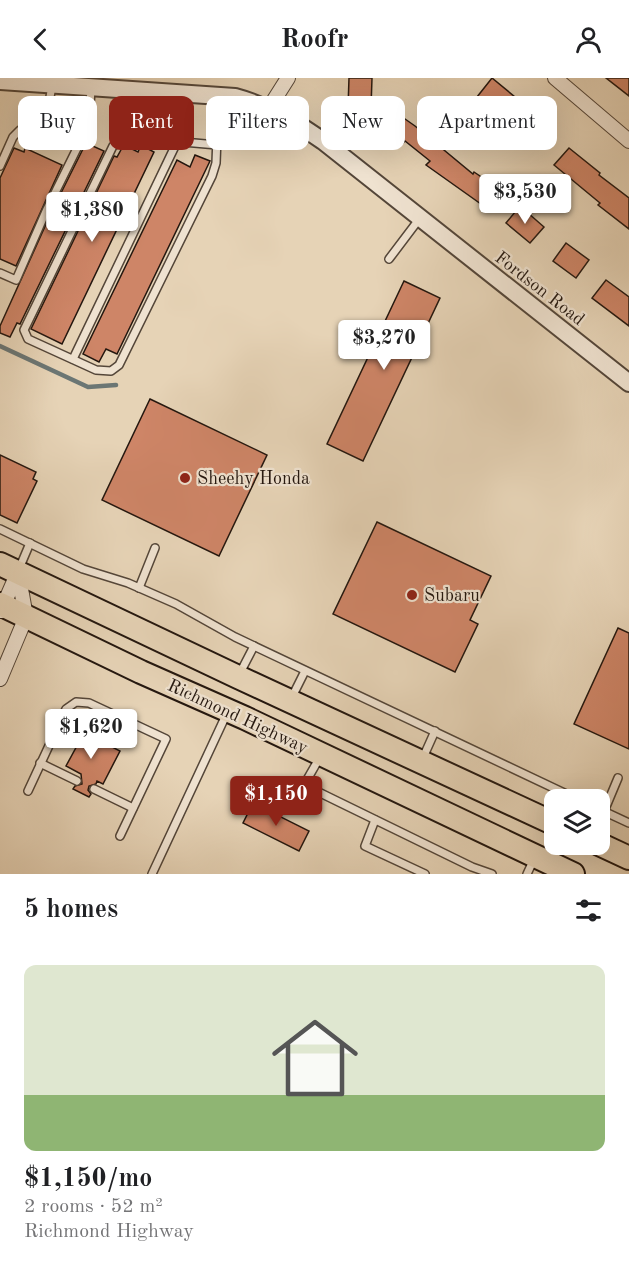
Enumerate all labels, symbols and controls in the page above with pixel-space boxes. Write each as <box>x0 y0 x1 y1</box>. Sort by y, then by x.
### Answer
icon: back <box>24 23 57 56</box>
icon: person <box>572 23 605 56</box>
text: Roofr <box>280 26 349 53</box>
chip: Buy <box>18 96 97 150</box>
chip: Rent <box>109 96 194 150</box>
chip: Filters <box>206 96 309 150</box>
chip: New <box>321 96 405 150</box>
chip: Apartment <box>417 96 557 150</box>
pin: $3,530 <box>476 174 574 225</box>
text: $3,530 <box>493 183 557 203</box>
pin: $1,380 <box>43 192 141 243</box>
text: $1,380 <box>60 201 124 221</box>
street label: Fordson Road <box>491 248 588 329</box>
pin: $3,270 <box>335 320 433 371</box>
text: $3,270 <box>352 329 416 349</box>
place label: Sheehy Honda <box>197 470 310 488</box>
marker: Sheehy Honda <box>178 471 192 485</box>
place label: Subaru <box>424 587 480 605</box>
marker: Subaru <box>405 588 419 602</box>
street label: Richmond Highway <box>165 676 311 758</box>
pin: $1,620 <box>42 709 140 760</box>
text: $1,620 <box>59 718 123 738</box>
pin: $1,150 <box>227 776 325 827</box>
text: $1,150 <box>244 785 308 805</box>
map controls <box>544 789 610 855</box>
button: layers <box>544 789 610 855</box>
icon: filters <box>572 894 605 927</box>
text: 5 homes <box>24 897 118 923</box>
icon: home <box>261 1004 369 1112</box>
text: $1,150/mo <box>24 1166 152 1192</box>
text: 2 rooms · 52 m² <box>24 1197 163 1217</box>
text: Richmond Highway <box>24 1222 194 1242</box>

